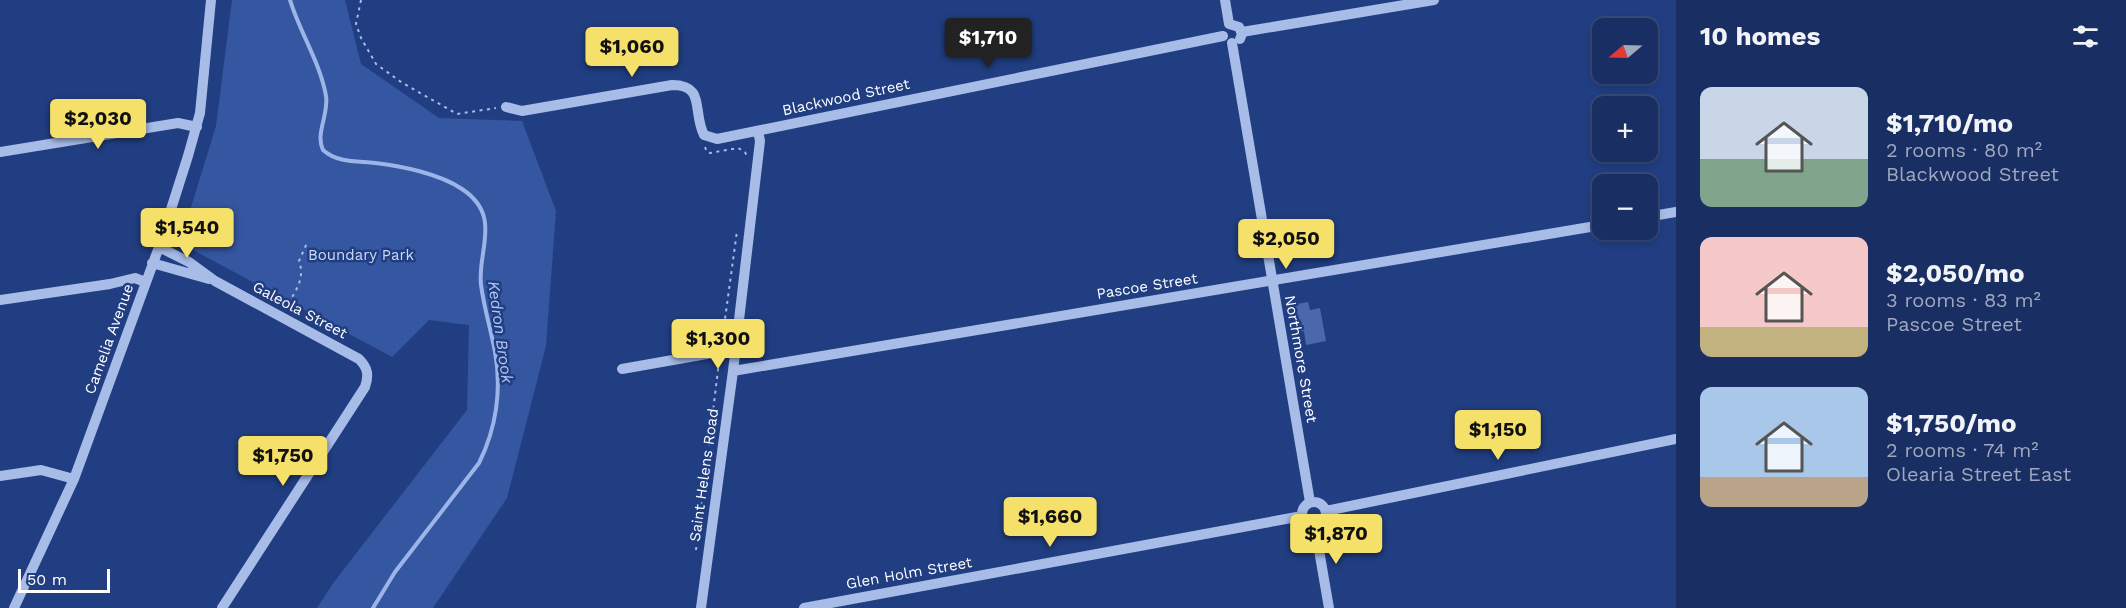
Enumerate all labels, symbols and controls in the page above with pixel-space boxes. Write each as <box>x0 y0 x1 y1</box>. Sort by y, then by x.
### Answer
pin: $1,710 <box>939 18 1037 69</box>
north arrow <box>1592 18 1658 84</box>
map controls <box>1592 18 1658 240</box>
icon: filters <box>2069 20 2102 53</box>
text: 10 homes <box>1700 21 1820 51</box>
text: $1,710 <box>959 25 1017 49</box>
pin: $1,060 <box>583 27 681 78</box>
text: $1,060 <box>599 34 665 58</box>
street label: Blackwood Street <box>781 75 912 119</box>
button: + <box>1592 96 1658 162</box>
pin: $2,030 <box>49 99 147 150</box>
text: $2,030 <box>64 106 132 130</box>
text: $1,710/mo <box>1886 108 2013 138</box>
icon: home <box>1748 111 1820 183</box>
text: 2 rooms · 80 m² <box>1886 138 2042 162</box>
text: Blackwood Street <box>1886 162 2059 186</box>
button: − <box>1592 174 1658 240</box>
pin: $1,540 <box>138 208 236 259</box>
text: $1,540 <box>155 215 219 239</box>
pin: $2,050 <box>1237 219 1335 270</box>
text: $2,050 <box>1252 226 1320 250</box>
park label: Boundary Park <box>308 246 415 264</box>
text: $2,050/mo <box>1886 258 2025 288</box>
icon: home <box>1748 261 1820 333</box>
street label: Pascoe Street <box>1095 269 1199 303</box>
street label: Galeola Street <box>250 277 351 343</box>
water label: Kedron Brook <box>484 280 517 386</box>
street label: Camelia Avenue <box>81 281 137 397</box>
text: 3 rooms · 83 m² <box>1886 288 2041 312</box>
street label: Northmore Street <box>1281 294 1321 425</box>
text: Pascoe Street <box>1886 312 2022 336</box>
pin: $1,300 <box>669 319 767 370</box>
text: $1,300 <box>686 326 750 350</box>
street label: Saint Helens Road <box>686 407 722 543</box>
text: $1,750/mo <box>1886 408 2017 438</box>
pin: $1,150 <box>1449 410 1547 461</box>
icon: home <box>1748 411 1820 483</box>
text: $1,150 <box>1469 417 1527 441</box>
pin: $1,750 <box>234 436 332 487</box>
text: 2 rooms · 74 m² <box>1886 438 2039 462</box>
text: $1,750 <box>252 443 314 467</box>
text: Olearia Street East <box>1886 462 2071 486</box>
pin: $1,660 <box>1001 497 1099 548</box>
text: $1,660 <box>1018 504 1082 528</box>
pin: $1,870 <box>1287 514 1385 565</box>
text: $1,870 <box>1304 521 1368 545</box>
street label: Glen Holm Street <box>845 553 974 593</box>
scale bar <box>18 566 110 594</box>
text: 50 m <box>27 570 67 589</box>

